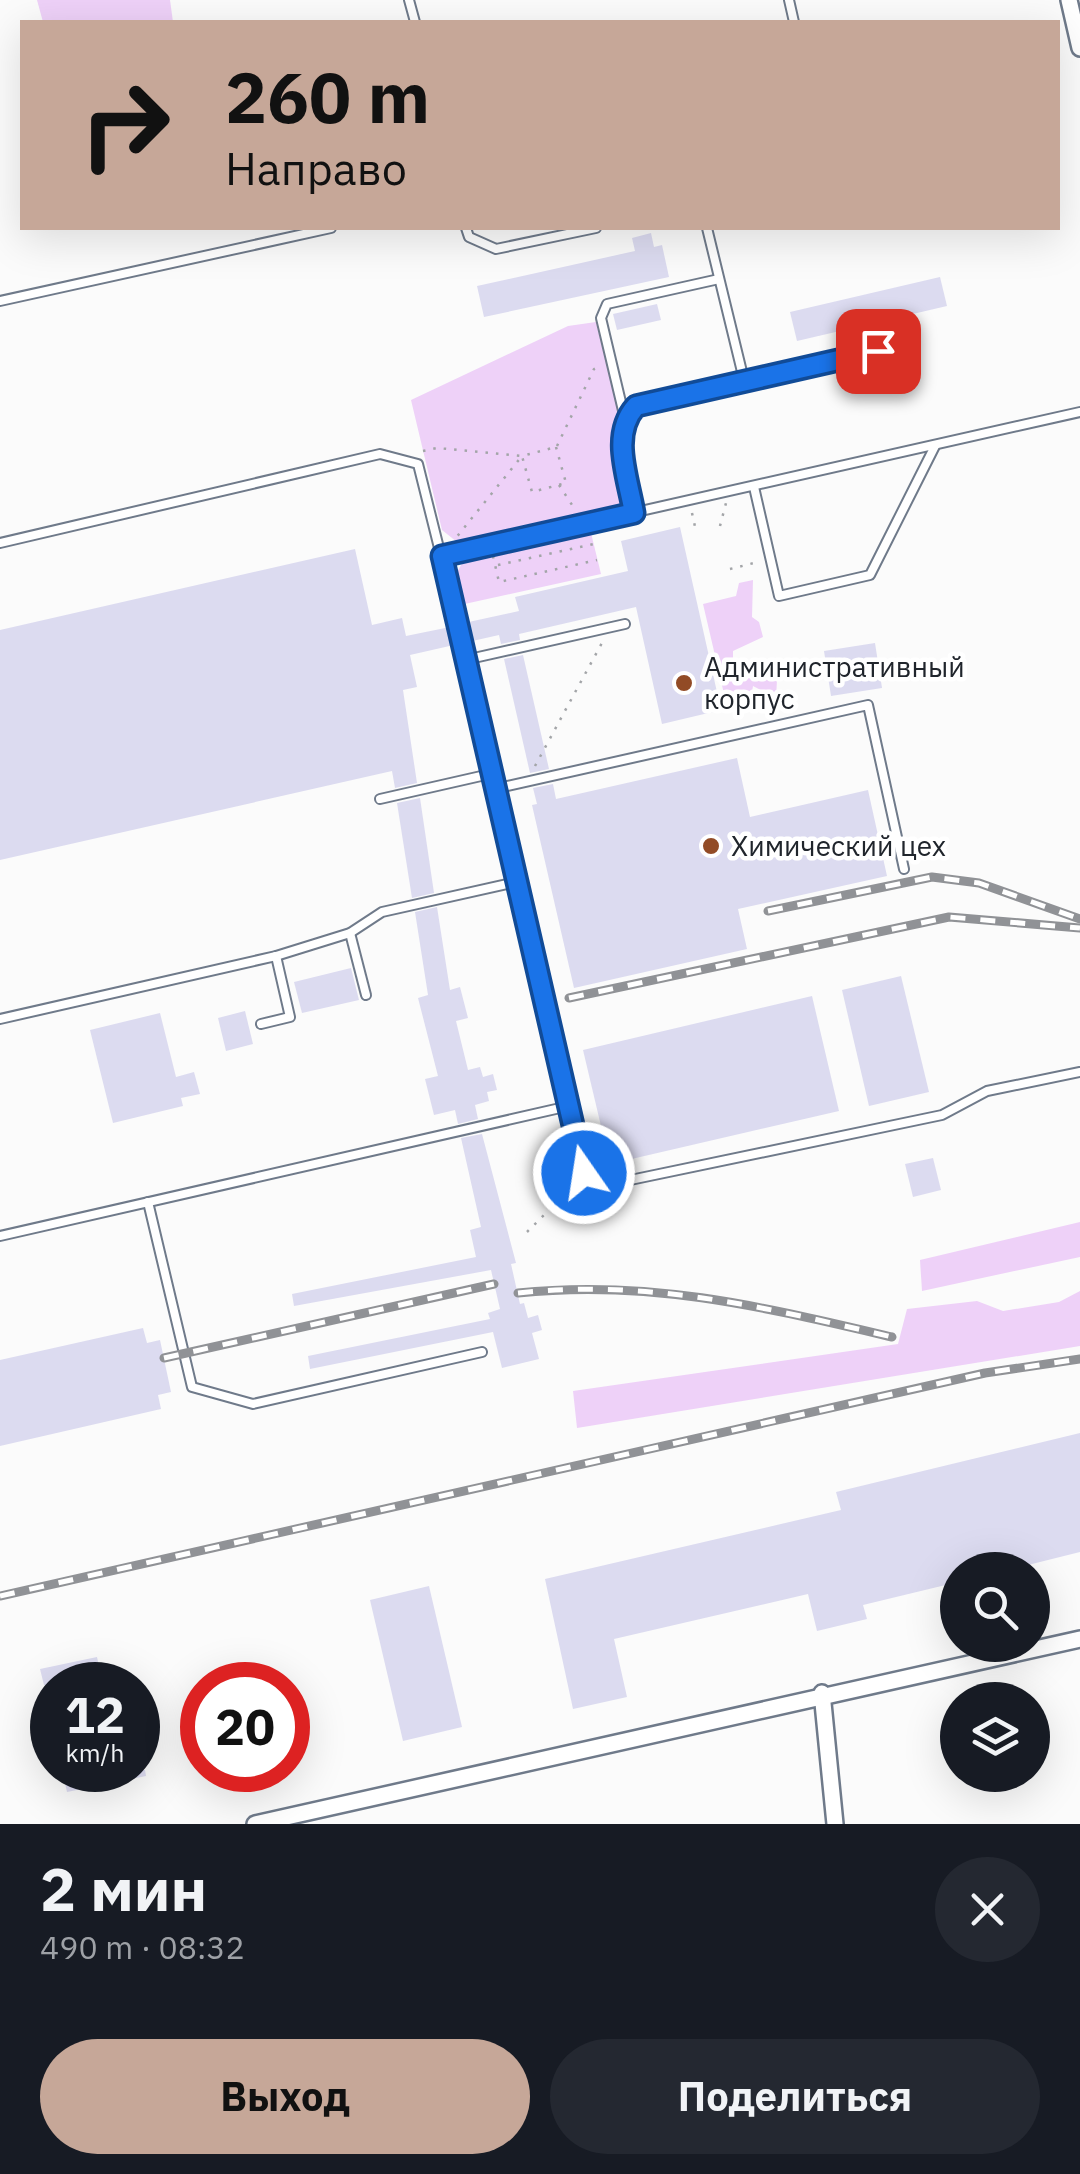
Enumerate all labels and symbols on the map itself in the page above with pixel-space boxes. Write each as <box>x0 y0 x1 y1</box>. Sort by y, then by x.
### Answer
pin <box>836 309 921 394</box>
place label: Административный корпус <box>704 648 965 717</box>
marker: Административный корпус <box>673 672 695 694</box>
place label: Химический цех <box>731 827 946 864</box>
marker: Химический цех <box>700 835 722 857</box>
position arrow <box>532 1121 636 1225</box>
speed limit sign: 20 <box>180 1662 310 1792</box>

